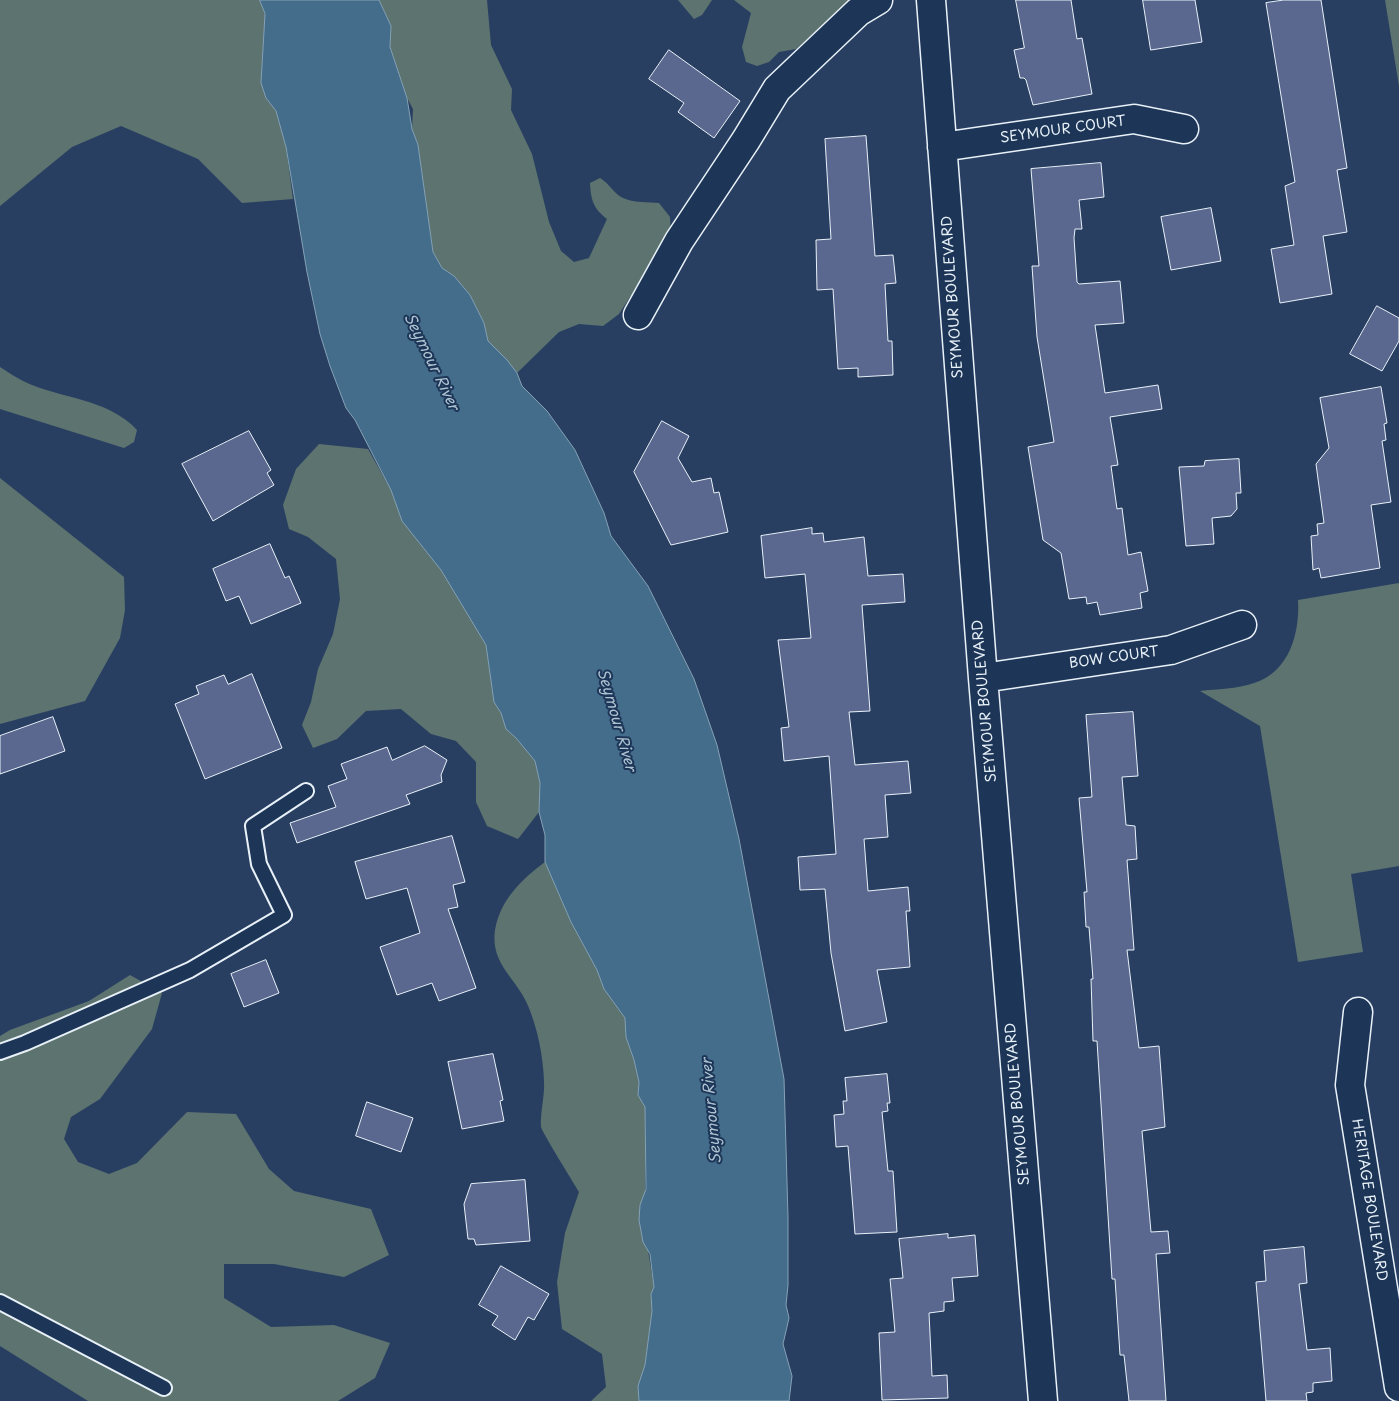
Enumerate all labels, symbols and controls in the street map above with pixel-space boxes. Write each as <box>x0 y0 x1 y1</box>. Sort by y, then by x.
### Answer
street label: SEYMOUR COURT <box>999 113 1127 147</box>
street label: SEYMOUR BOULEVARD <box>939 215 967 379</box>
water label: Seymour River <box>400 310 462 414</box>
street label: SEYMOUR BOULEVARD <box>970 619 1000 783</box>
street label: BOW COURT <box>1068 643 1160 673</box>
water label: Seymour River <box>593 667 639 773</box>
street label: SEYMOUR BOULEVARD <box>1003 1022 1033 1186</box>
water label: Seymour River <box>698 1057 726 1165</box>
street label: HERITAGE BOULEVARD <box>1348 1118 1390 1282</box>

